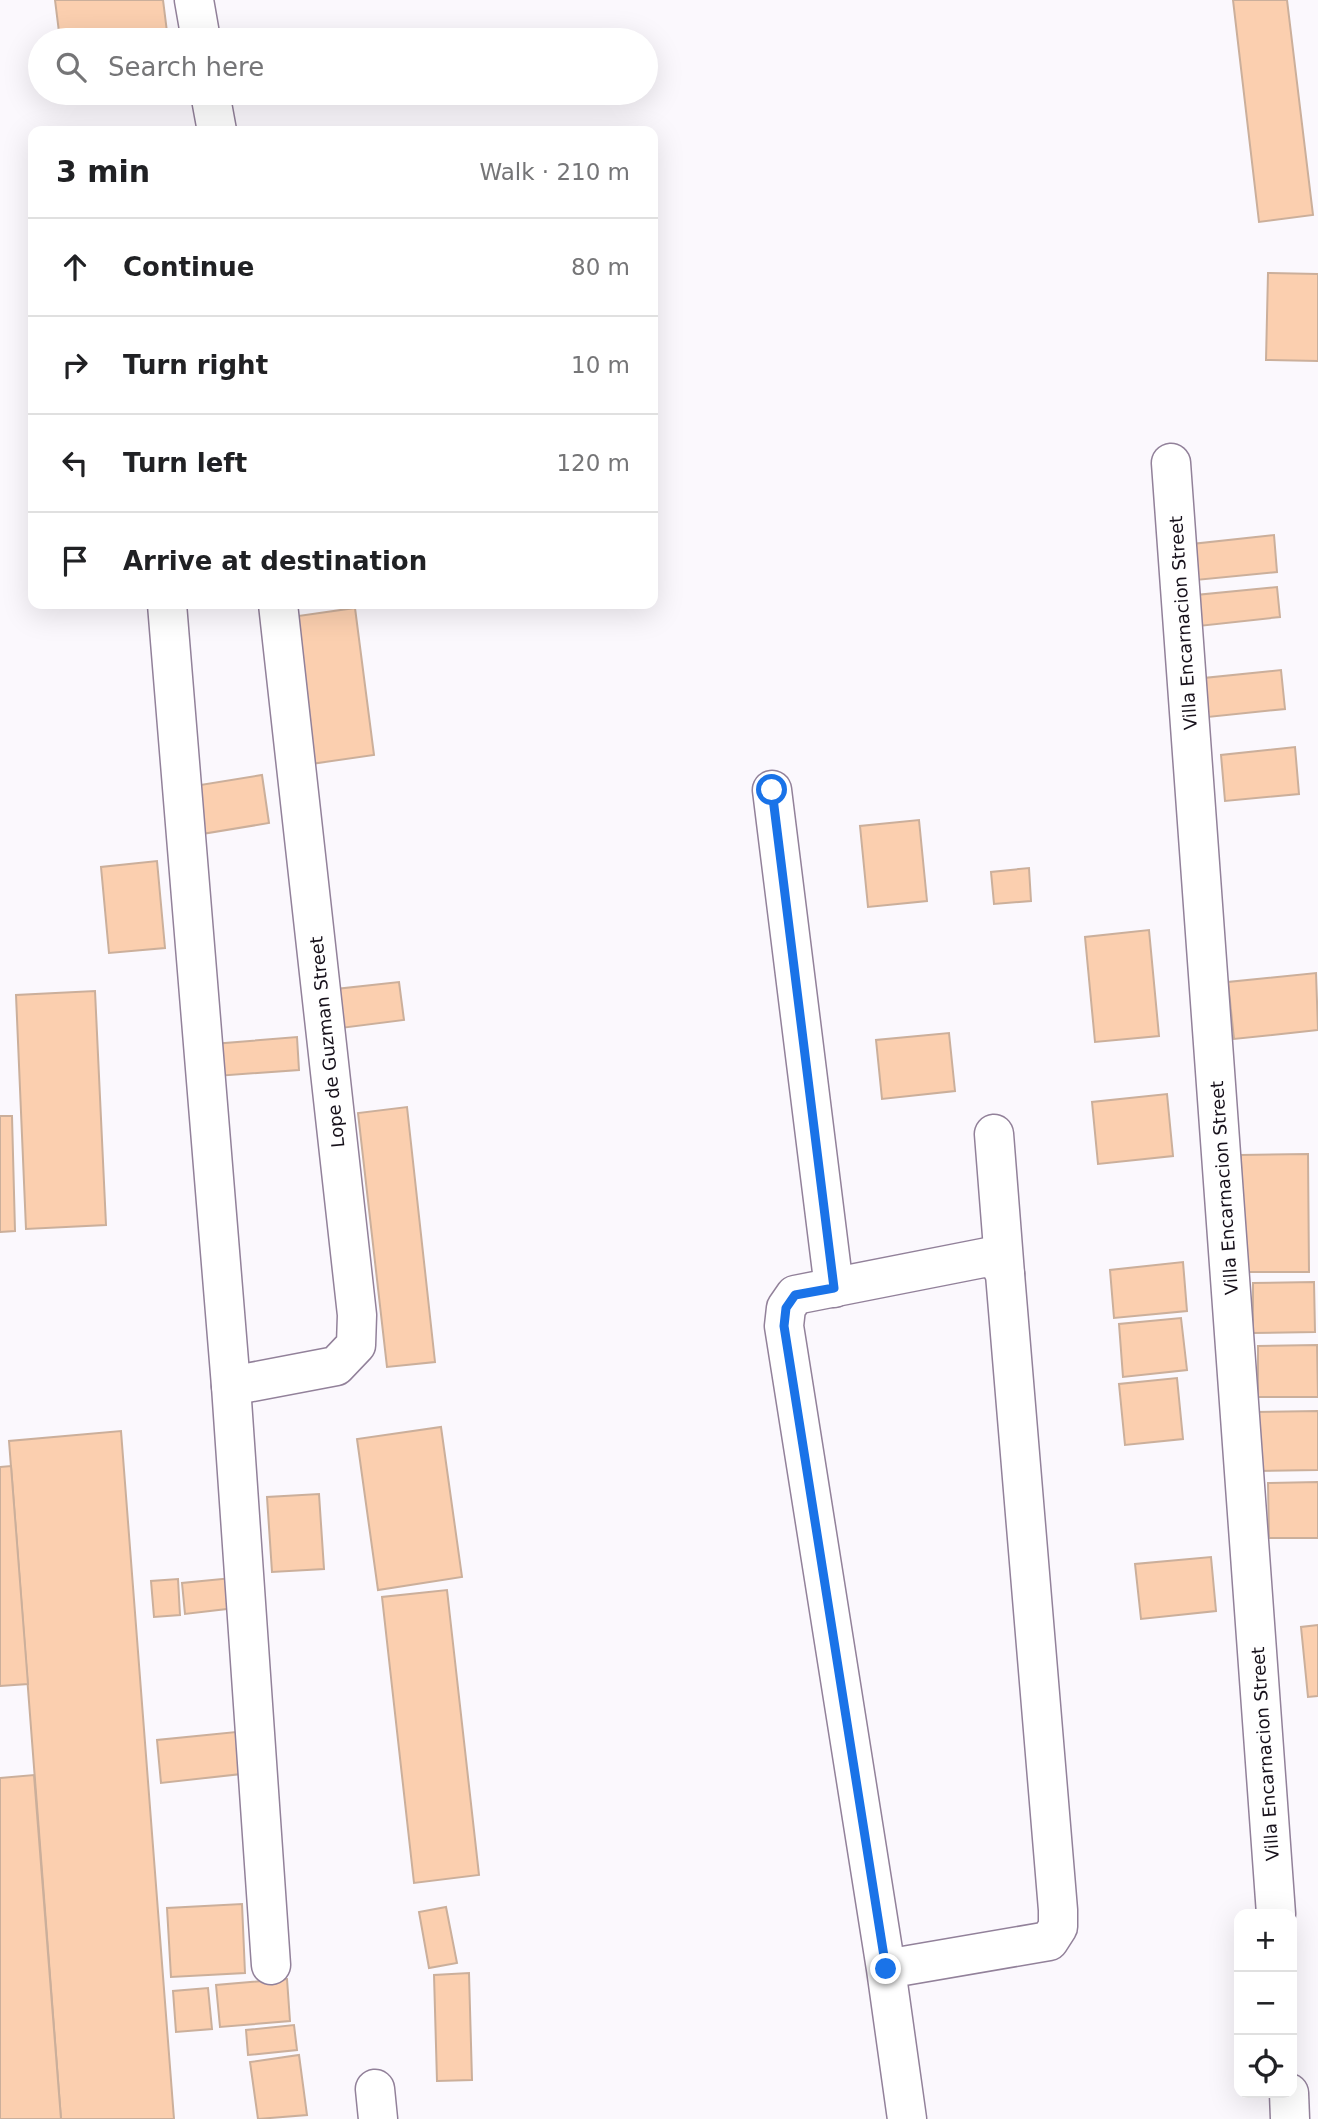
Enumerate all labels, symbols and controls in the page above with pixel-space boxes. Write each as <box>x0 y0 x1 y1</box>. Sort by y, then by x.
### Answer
search box <box>28 28 658 105</box>
icon: search <box>52 48 90 86</box>
text: Search here <box>108 52 264 82</box>
text: 3 min <box>56 154 150 189</box>
text: Walk · 210 m <box>479 159 630 185</box>
icon: ahead <box>56 248 94 286</box>
text: Continue <box>123 252 254 282</box>
text: 80 m <box>571 254 630 280</box>
icon: right <box>56 346 94 384</box>
text: Turn right <box>123 350 268 380</box>
text: 10 m <box>571 352 630 378</box>
icon: left <box>56 444 94 482</box>
text: Turn left <box>123 448 247 478</box>
text: 120 m <box>556 450 630 476</box>
street label: Villa Encarnacion Street <box>1165 515 1201 731</box>
icon: arrive <box>56 542 94 580</box>
text: Arrive at destination <box>123 546 427 576</box>
route start <box>756 774 787 805</box>
street label: Lope de Guzman Street <box>305 935 349 1149</box>
street label: Villa Encarnacion Street <box>1206 1080 1242 1296</box>
street label: Villa Encarnacion Street <box>1247 1646 1283 1862</box>
map controls <box>1234 1909 1297 2098</box>
button: + <box>1234 1909 1297 1972</box>
route end <box>870 1953 901 1984</box>
button: − <box>1234 1972 1297 2035</box>
button: locate <box>1234 2035 1297 2098</box>

